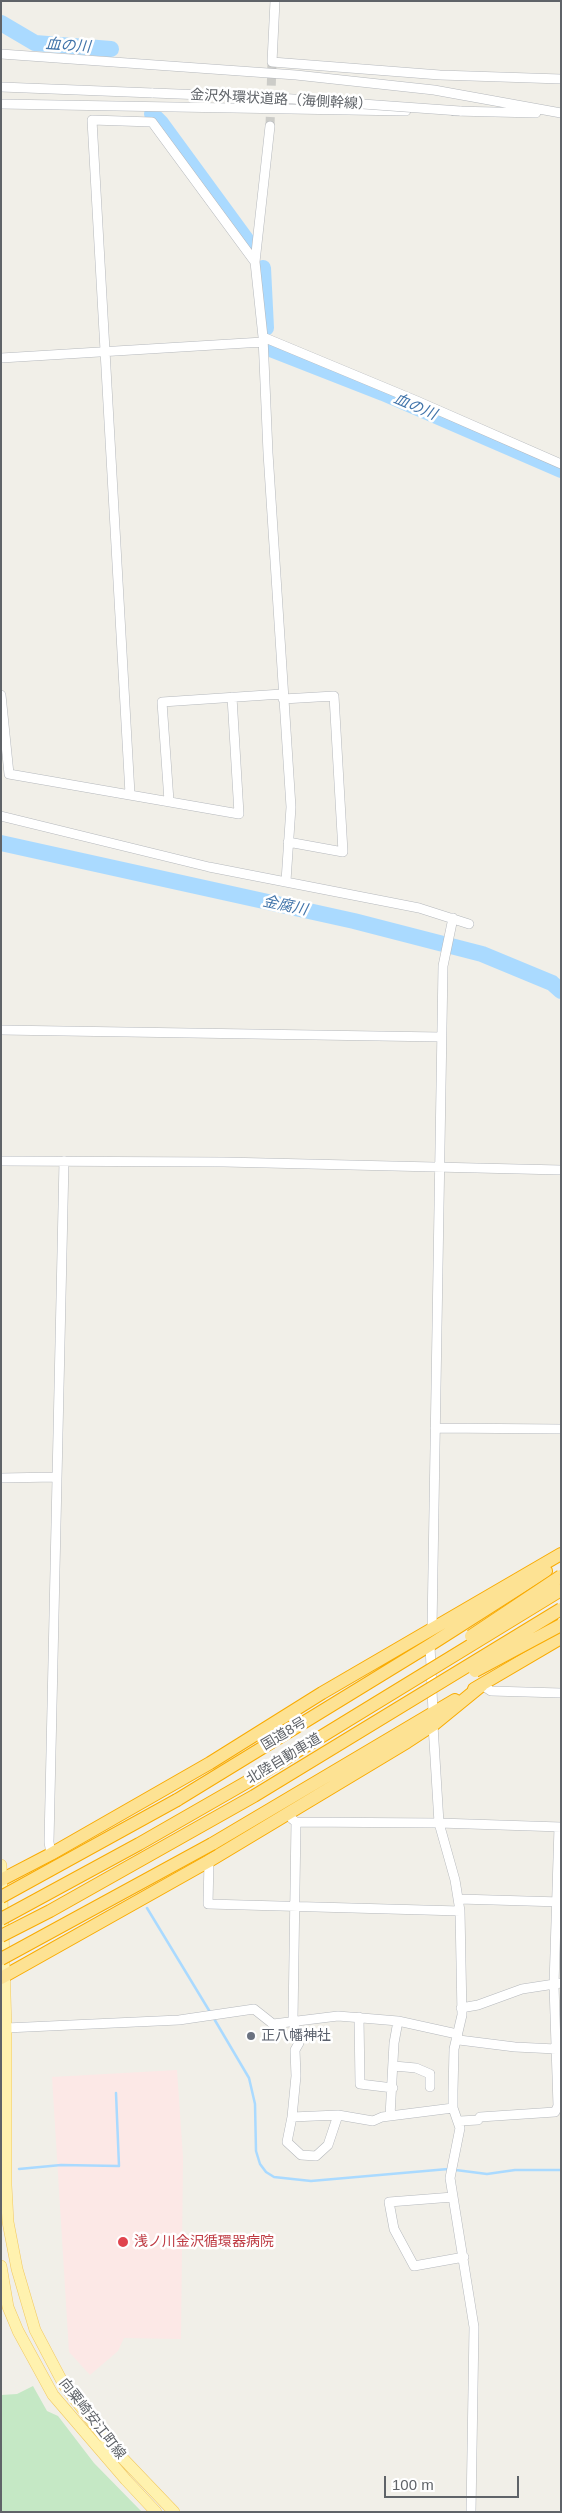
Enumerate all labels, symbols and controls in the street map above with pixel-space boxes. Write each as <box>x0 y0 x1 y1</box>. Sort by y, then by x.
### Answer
water label: 血の川 <box>45 35 91 57</box>
street label: 金沢外環状道路（海側幹線） <box>190 87 372 113</box>
water label: 血の川 <box>391 390 439 424</box>
water label: 金腐川 <box>261 893 309 919</box>
street label: 国道8号 <box>258 1714 310 1754</box>
street label: 北陸自動車道 <box>244 1730 324 1788</box>
place label: 正八幡神社 <box>261 2028 331 2044</box>
marker: 正八幡神社 <box>245 2030 257 2042</box>
place label: 浅ノ川金沢循環器病院 <box>134 2234 274 2250</box>
marker: 浅ノ川金沢循環器病院 <box>116 2235 130 2249</box>
street label: 向粟崎安江町線 <box>55 2375 129 2463</box>
scale bar <box>387 2466 522 2498</box>
text: 100 m <box>392 2476 434 2493</box>

